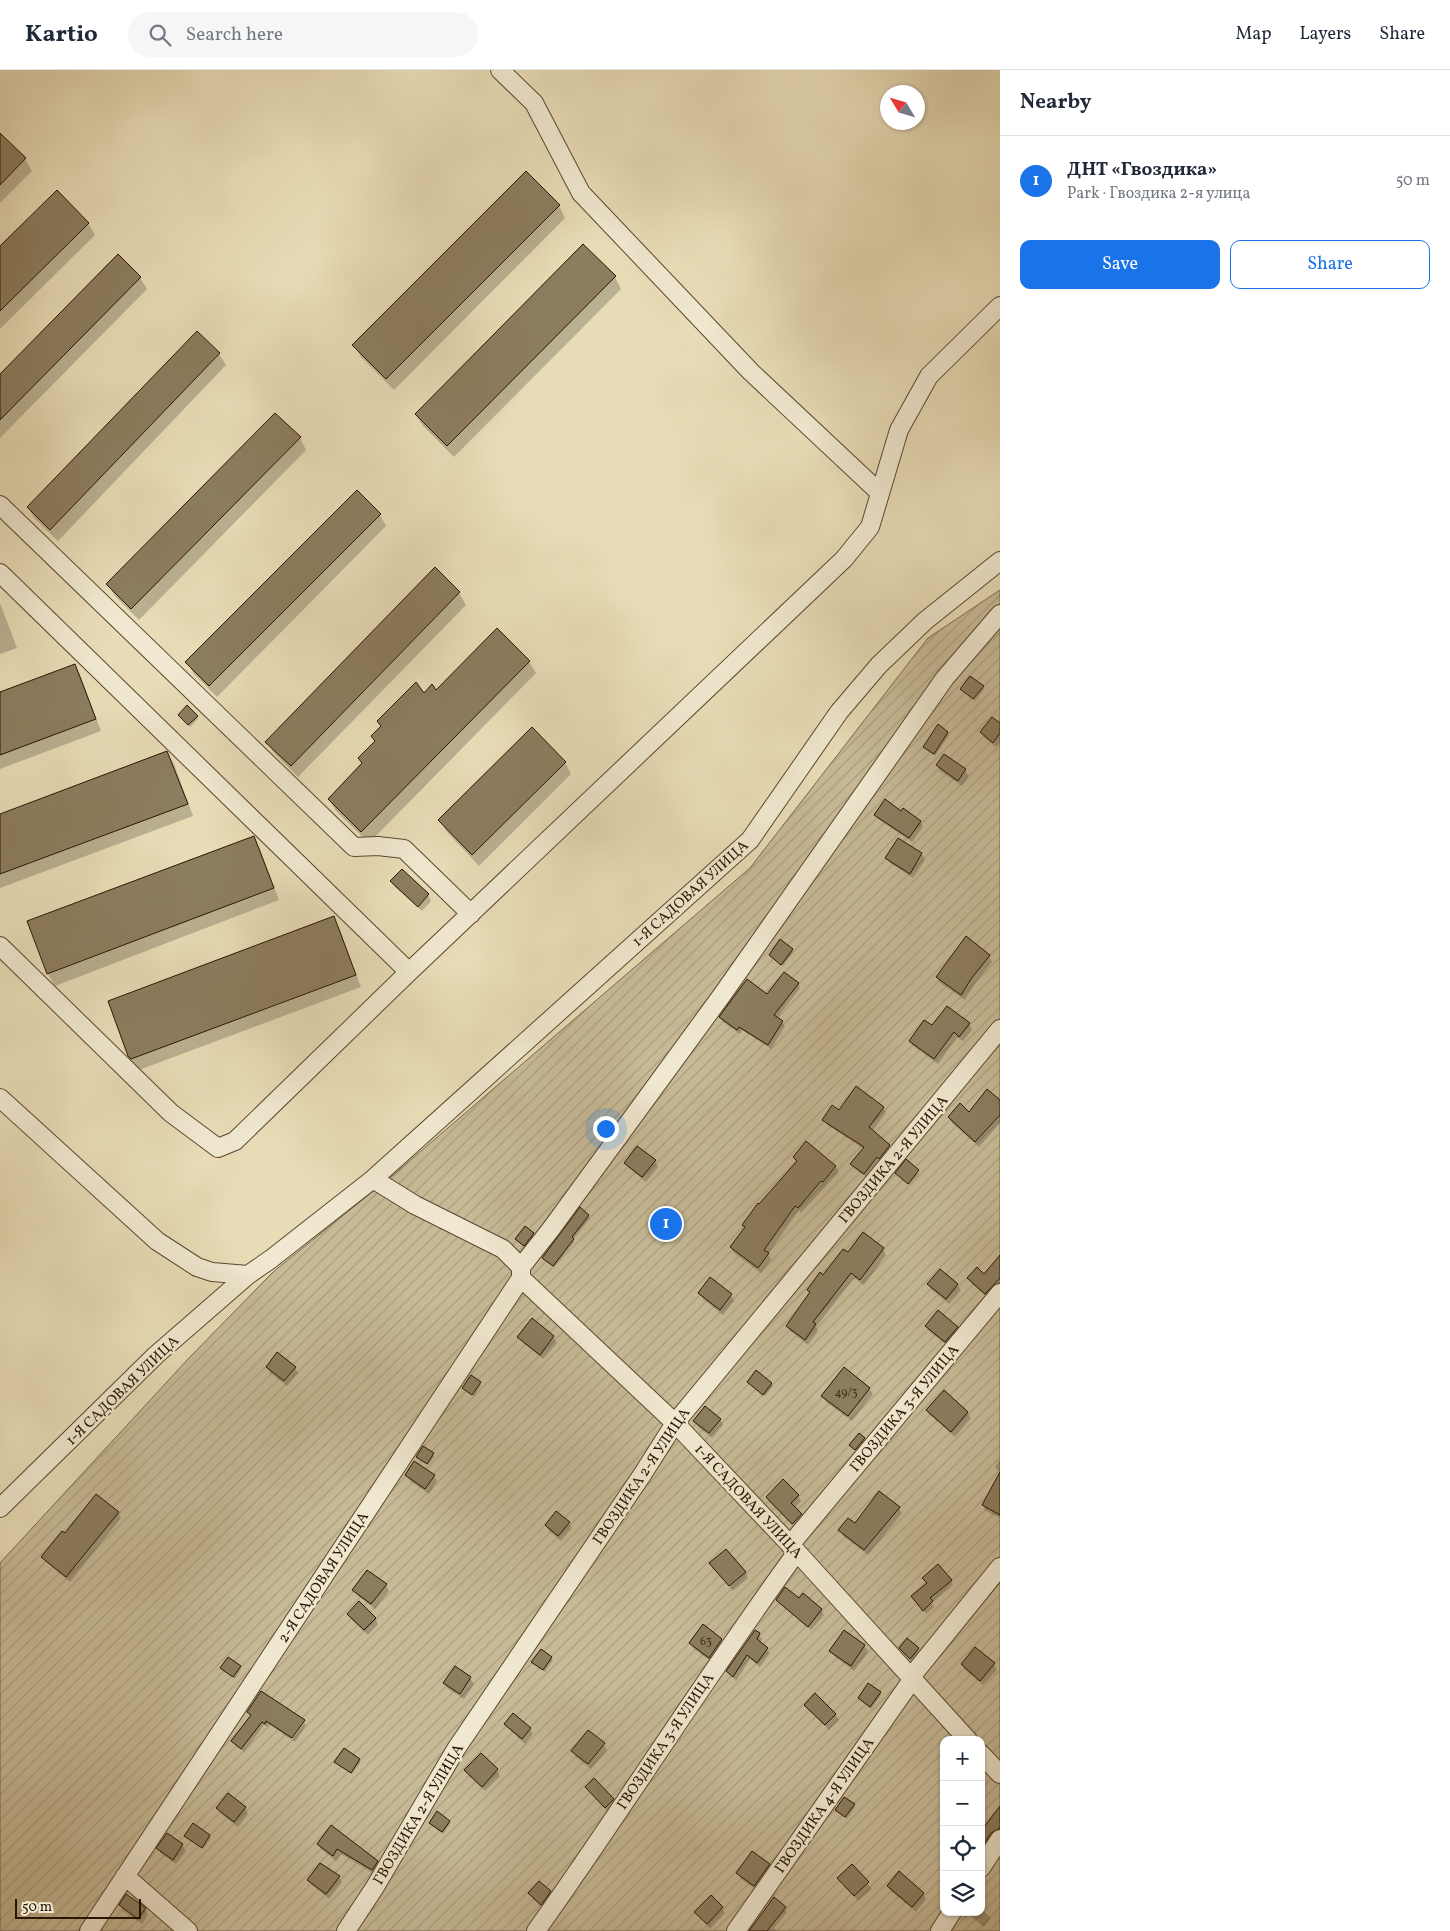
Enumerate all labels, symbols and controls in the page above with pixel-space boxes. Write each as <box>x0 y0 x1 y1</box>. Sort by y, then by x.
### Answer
search box <box>128 12 478 57</box>
text: Kartio <box>25 18 98 52</box>
icon: search <box>146 21 174 49</box>
text: Search here <box>186 22 283 48</box>
text: Map <box>1235 22 1271 47</box>
text: Layers <box>1299 22 1351 47</box>
text: Share <box>1379 22 1425 47</box>
north arrow <box>880 85 925 130</box>
text: Nearby <box>1020 88 1091 117</box>
text: ДНТ «Гвоздика» <box>1067 157 1217 183</box>
text: 1 <box>1033 170 1039 192</box>
text: 50 m <box>1396 170 1430 192</box>
text: Park · Гвоздика 2-я улица <box>1067 183 1251 205</box>
button: Save <box>1020 240 1220 289</box>
button: Share <box>1230 240 1430 289</box>
street label: 1-Я САДОВАЯ УЛИЦА <box>628 836 754 952</box>
street label: ГВОЗДИКА 2-Я УЛИЦА <box>834 1091 954 1228</box>
your location <box>593 1116 619 1142</box>
pin: 1 <box>650 1205 682 1243</box>
street label: 1-Я САДОВАЯ УЛИЦА <box>62 1331 185 1451</box>
street label: ГВОЗДИКА 3-Я УЛИЦА <box>845 1340 965 1477</box>
house number: 49/3 <box>834 1385 858 1401</box>
street label: ГВОЗДИКА 2-Я УЛИЦА <box>588 1404 696 1550</box>
street label: 1-Я САДОВАЯ УЛИЦА <box>689 1440 807 1564</box>
street label: 2-Я САДОВАЯ УЛИЦА <box>274 1508 375 1648</box>
house number: 63 <box>700 1634 712 1650</box>
street label: ГВОЗДИКА 3-Я УЛИЦА <box>613 1669 720 1814</box>
street label: ГВОЗДИКА 4-Я УЛИЦА <box>770 1733 880 1878</box>
map controls <box>940 1736 985 1916</box>
button: + <box>940 1736 985 1781</box>
street label: ГВОЗДИКА 2-Я УЛИЦА <box>369 1740 470 1889</box>
button: − <box>940 1781 985 1826</box>
button: locate <box>940 1826 985 1871</box>
button: layers <box>940 1871 985 1916</box>
scale bar <box>15 1896 141 1919</box>
text: 50 m <box>22 1898 52 1917</box>

